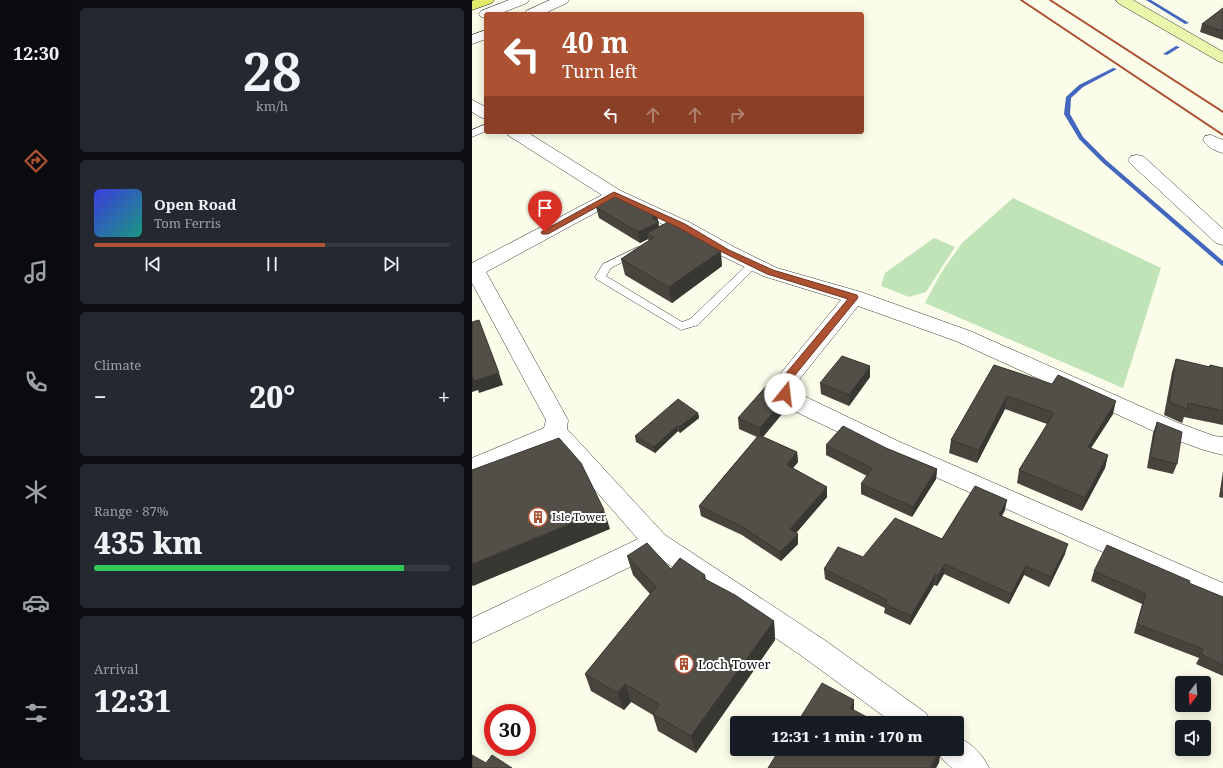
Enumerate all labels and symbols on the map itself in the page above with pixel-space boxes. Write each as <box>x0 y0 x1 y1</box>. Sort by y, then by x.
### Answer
pin <box>528 191 562 232</box>
position arrow <box>764 373 806 415</box>
building icon: Isle Tower <box>527 506 549 528</box>
place label: Isle Tower <box>552 509 607 524</box>
building icon: Loch Tower <box>673 653 695 675</box>
place label: Loch Tower <box>698 655 771 673</box>
north arrow <box>1175 676 1211 712</box>
speed limit sign: 30 <box>484 704 536 756</box>

